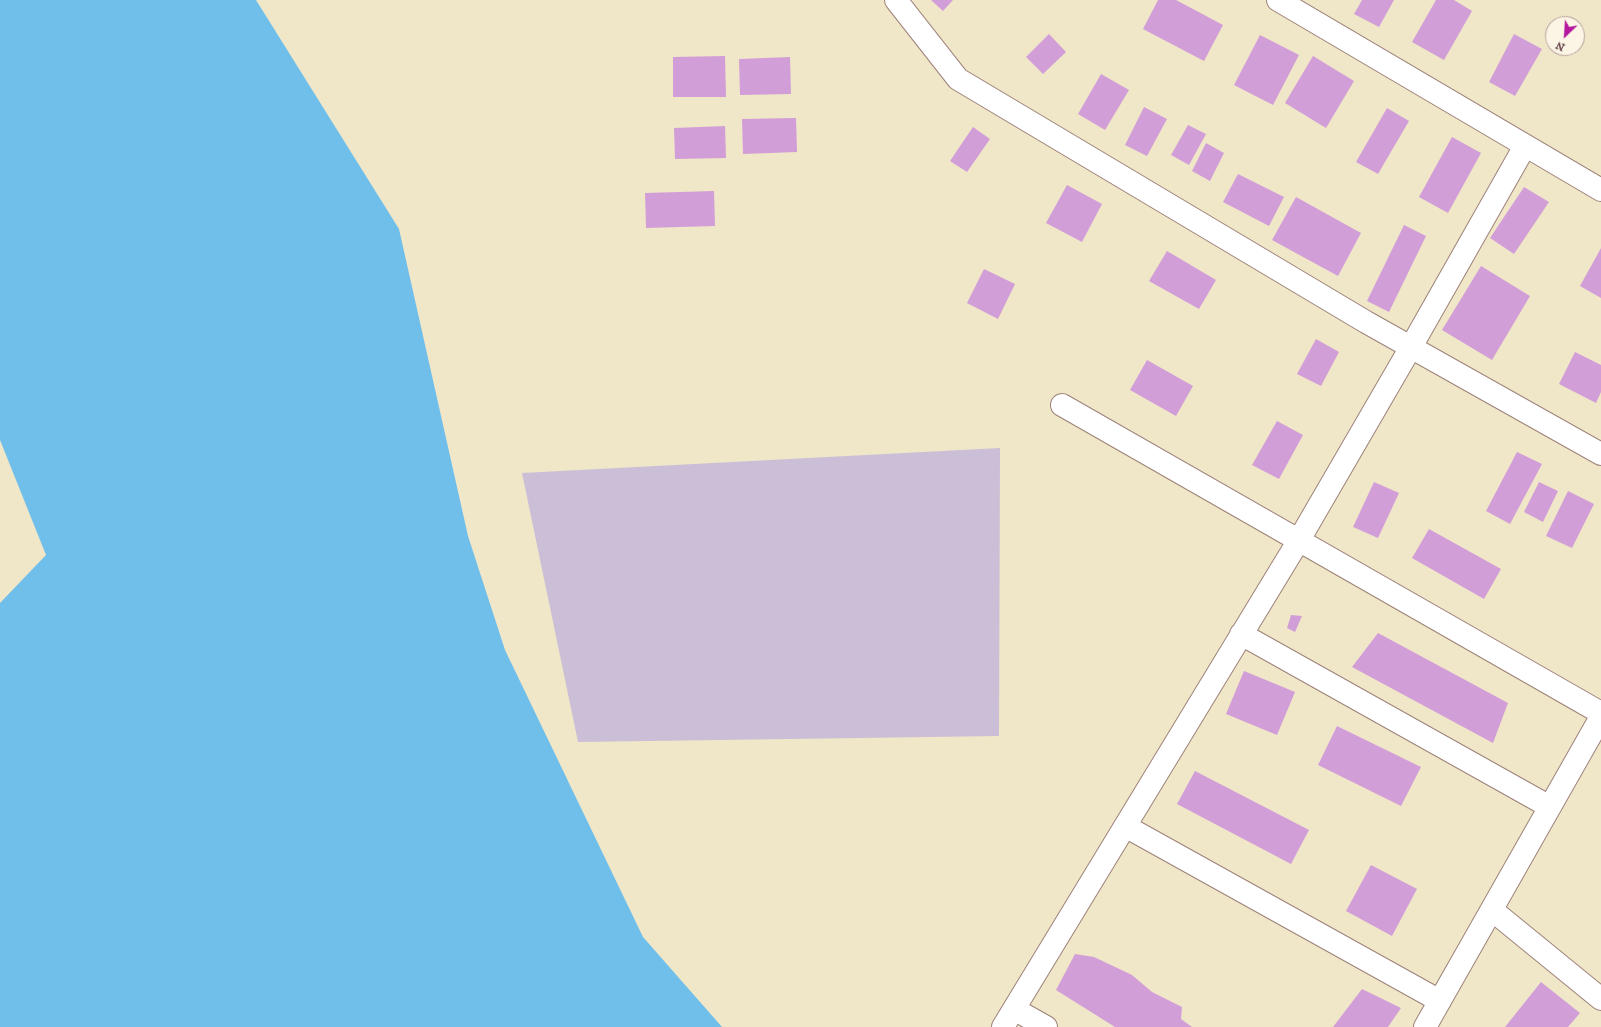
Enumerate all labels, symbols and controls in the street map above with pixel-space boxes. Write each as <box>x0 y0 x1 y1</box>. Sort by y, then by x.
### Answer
north arrow <box>1545 16 1585 56</box>
text: N <box>1554 39 1567 54</box>

